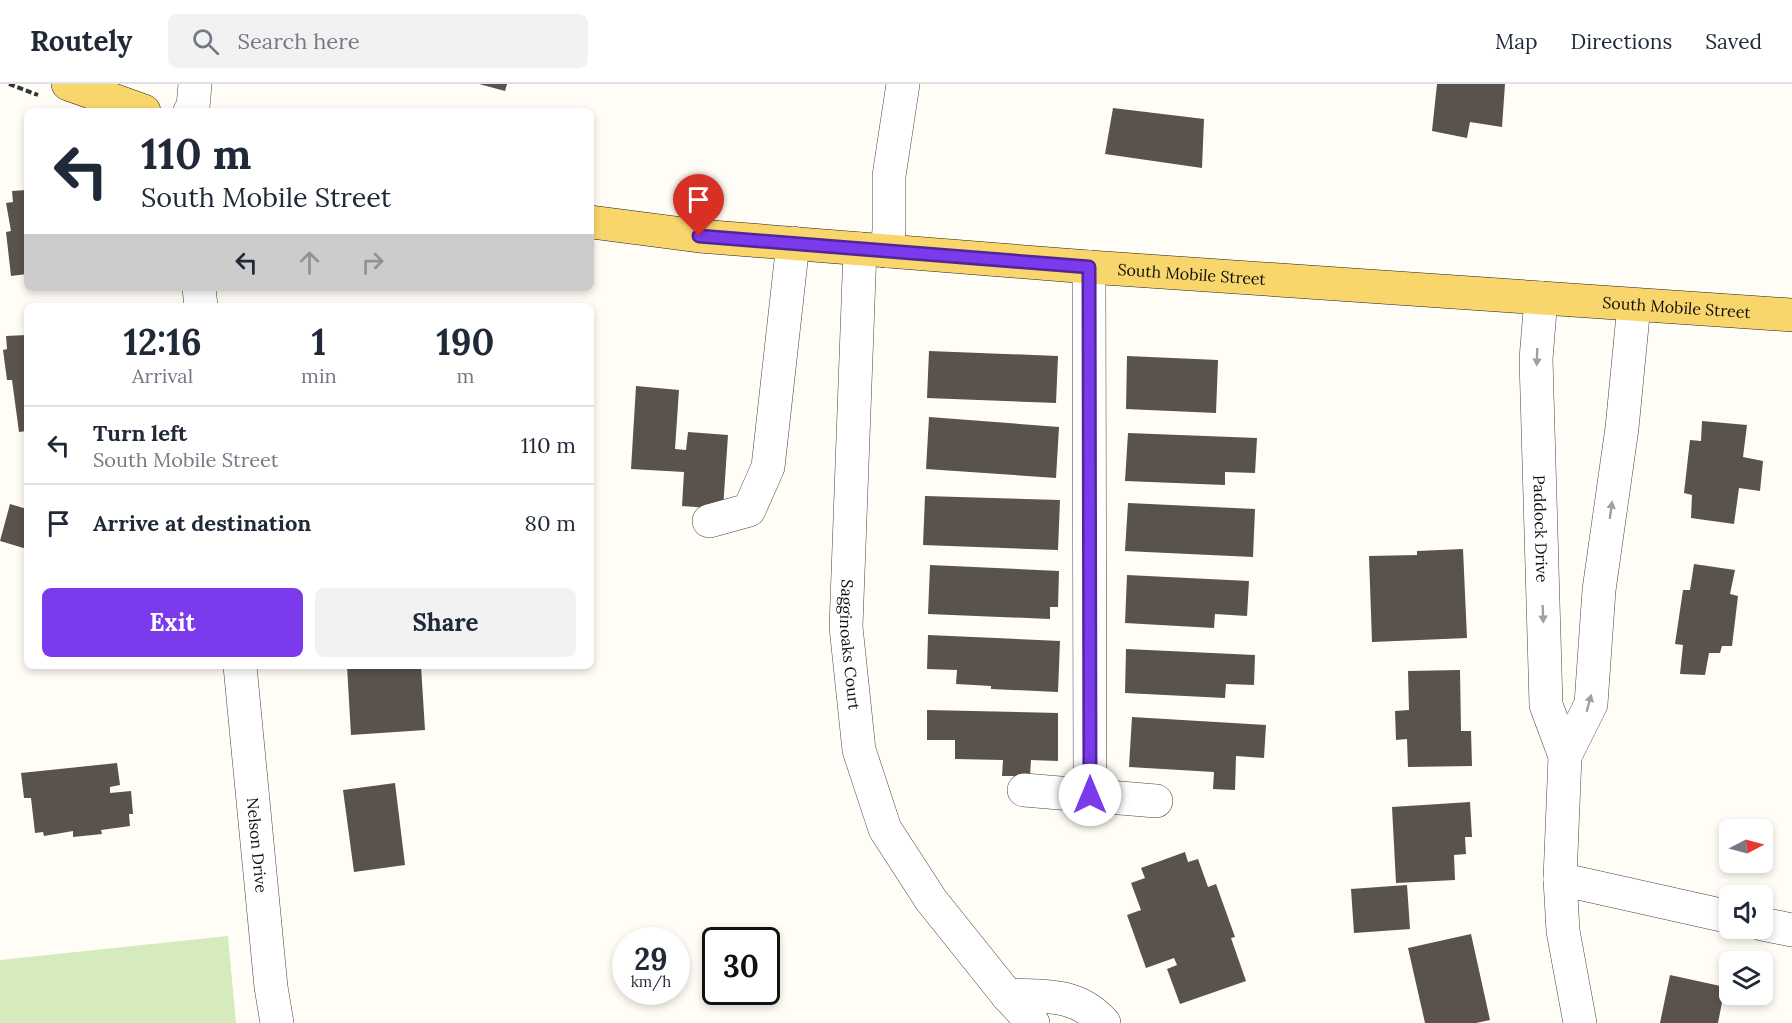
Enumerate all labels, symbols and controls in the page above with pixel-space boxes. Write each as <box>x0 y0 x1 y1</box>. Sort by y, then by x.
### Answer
search box <box>168 14 588 68</box>
text: Routely <box>30 23 132 59</box>
icon: search <box>189 25 222 58</box>
text: Search here <box>237 27 360 55</box>
text: Map <box>1495 28 1538 55</box>
text: Directions <box>1571 28 1672 55</box>
text: Saved <box>1705 28 1762 55</box>
text: 110 m <box>141 127 252 181</box>
icon: left <box>42 132 120 210</box>
pin <box>673 174 724 236</box>
text: South Mobile Street <box>141 180 391 214</box>
icon: arrive <box>682 183 715 216</box>
icon: left <box>230 246 263 279</box>
icon: ahead <box>293 246 326 279</box>
icon: right <box>356 246 389 279</box>
street label: South Mobile Street <box>1117 259 1267 289</box>
street label: South Mobile Street <box>1602 292 1752 322</box>
text: 12:16 <box>123 319 202 365</box>
text: 1 <box>312 319 326 365</box>
text: 190 <box>436 319 494 365</box>
one-way arrow <box>1532 347 1542 366</box>
text: Arrival <box>132 363 193 388</box>
text: min <box>301 363 337 388</box>
text: m <box>456 363 474 388</box>
text: Turn left <box>93 419 187 447</box>
icon: left <box>42 429 75 462</box>
text: 110 m <box>521 431 576 459</box>
text: South Mobile Street <box>93 447 278 472</box>
street label: Paddock Drive <box>1529 475 1552 583</box>
one-way arrow <box>1606 500 1615 519</box>
icon: arrive <box>42 507 75 540</box>
text: Arrive at destination <box>93 509 311 537</box>
text: 80 m <box>525 509 576 537</box>
street label: Sagginoaks Court <box>836 579 865 712</box>
button: Exit <box>42 588 303 657</box>
button: Share <box>315 588 576 657</box>
one-way arrow <box>1538 605 1548 624</box>
one-way arrow <box>1585 694 1595 712</box>
position arrow <box>1058 763 1122 827</box>
street label: Nelson Drive <box>243 796 272 894</box>
north arrow <box>1719 819 1773 873</box>
map controls <box>1719 819 1773 1005</box>
button: sound <box>1719 885 1773 939</box>
speed limit sign: 30 <box>702 927 780 1005</box>
text: 29 <box>634 940 668 978</box>
button: layers <box>1719 951 1773 1005</box>
text: km/h <box>631 972 671 991</box>

